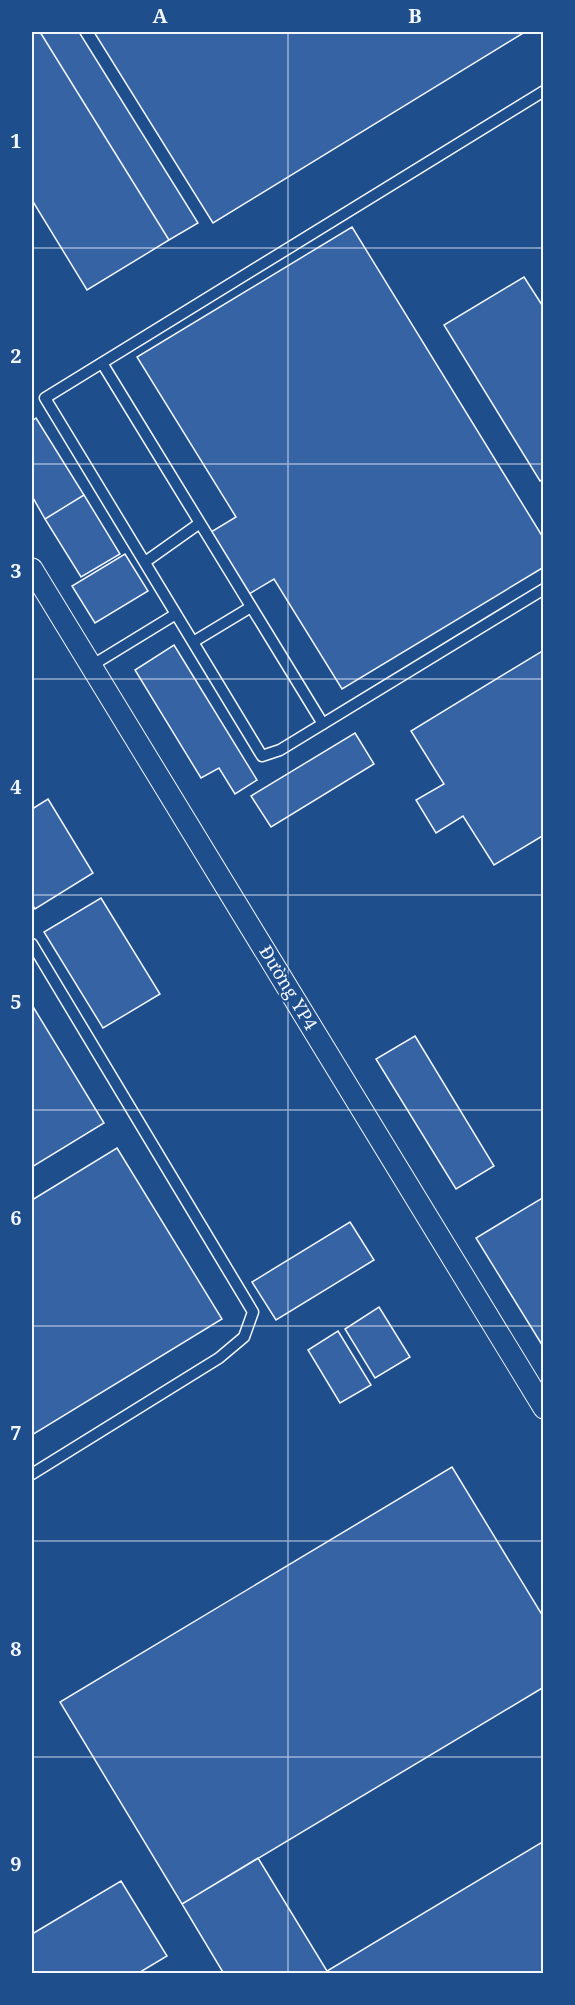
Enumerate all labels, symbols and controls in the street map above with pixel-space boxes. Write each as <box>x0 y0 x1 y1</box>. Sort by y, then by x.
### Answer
text: A <box>152 2 168 29</box>
text: B <box>408 2 422 29</box>
text: 1 <box>10 127 22 154</box>
text: 2 <box>10 342 22 369</box>
text: 3 <box>10 557 22 584</box>
text: 4 <box>10 773 22 800</box>
street label: Đường YP4 <box>254 941 324 1034</box>
text: 5 <box>10 988 22 1015</box>
text: 6 <box>10 1204 22 1231</box>
text: 7 <box>10 1419 22 1446</box>
text: 8 <box>10 1635 22 1662</box>
text: 9 <box>10 1850 22 1877</box>

